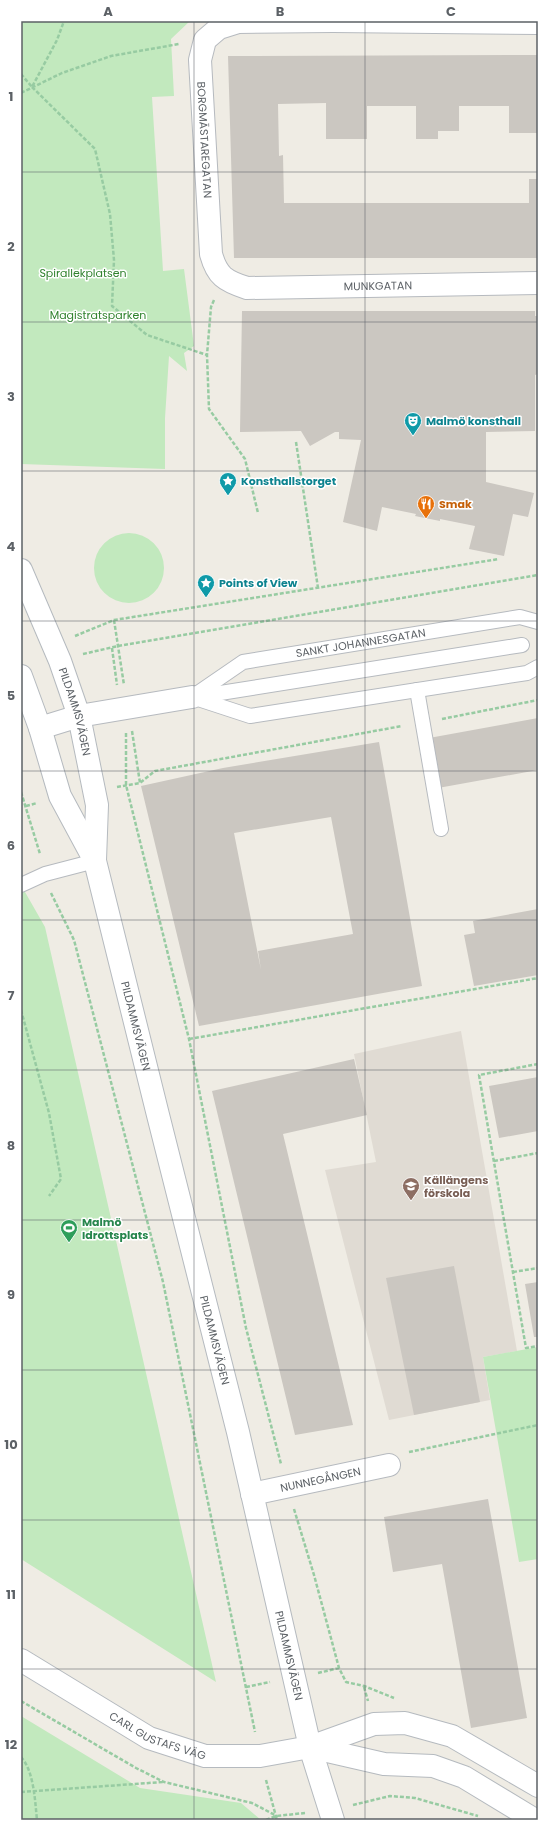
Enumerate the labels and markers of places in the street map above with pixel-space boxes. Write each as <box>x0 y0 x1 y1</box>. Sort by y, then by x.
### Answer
theatre icon: Malmö konsthall <box>403 411 423 436</box>
place label: Malmö konsthall <box>426 413 521 429</box>
place icon: Konsthallstorget <box>218 471 238 496</box>
place label: Konsthallstorget <box>241 473 337 489</box>
restaurant icon: Smak <box>416 494 436 519</box>
place label: Smak <box>439 496 472 512</box>
place icon: Points of View <box>196 573 216 598</box>
place label: Points of View <box>219 575 298 591</box>
place label: Källängens förskola <box>424 1172 488 1201</box>
school or university icon: Källängens förskola <box>401 1176 421 1201</box>
place label: Malmö Idrottsplats <box>82 1214 148 1243</box>
sports icon: Malmö Idrottsplats <box>59 1218 79 1243</box>

